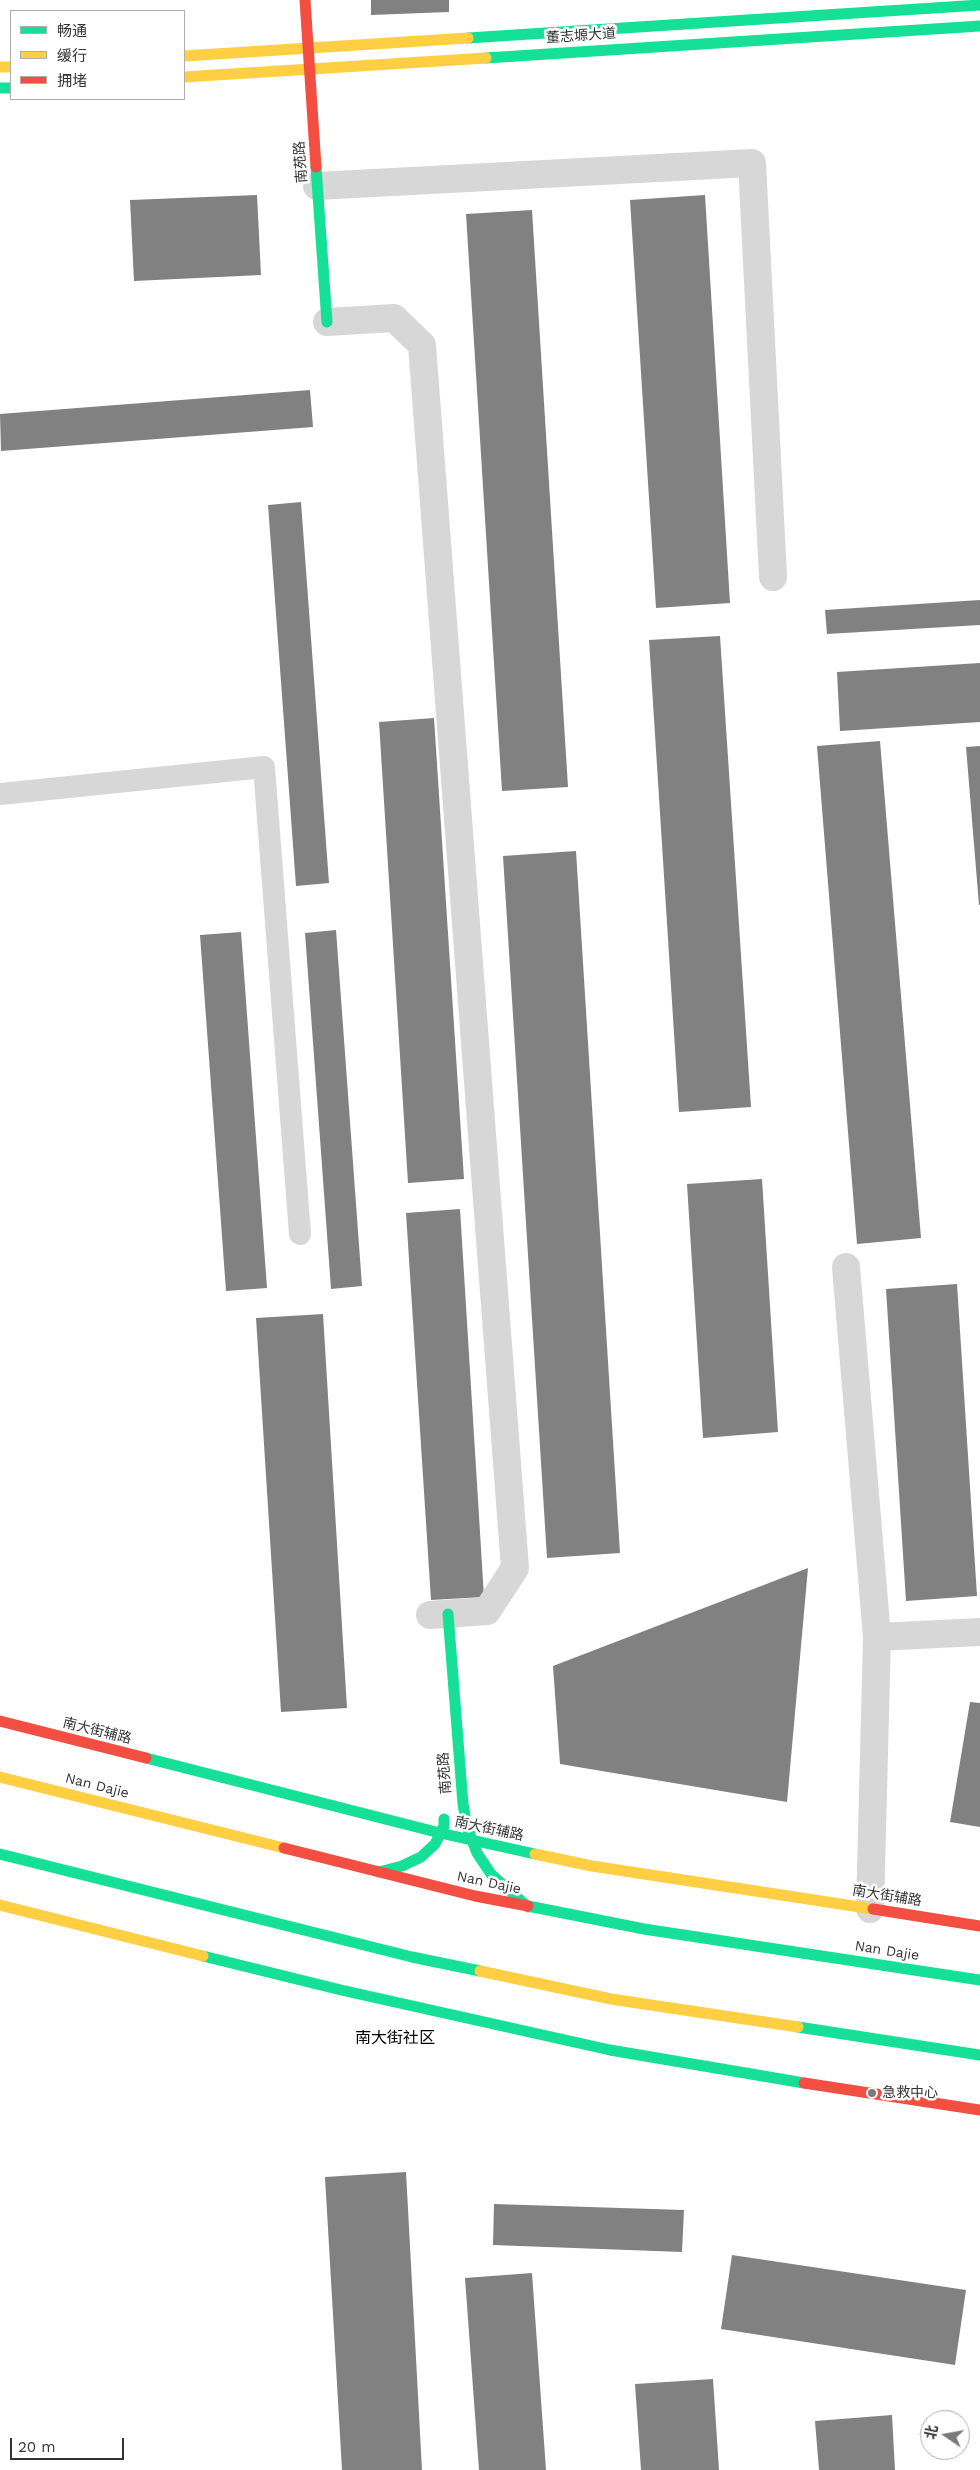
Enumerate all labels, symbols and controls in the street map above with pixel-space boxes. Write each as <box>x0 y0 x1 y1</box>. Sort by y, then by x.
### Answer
legend <box>10 10 185 100</box>
text: 畅通 <box>57 22 87 40</box>
street label: 董志塬大道 <box>545 25 617 47</box>
text: 缓行 <box>57 47 87 65</box>
text: 拥堵 <box>57 72 87 90</box>
street label: 南苑路 <box>291 140 311 184</box>
street label: 南大街辅路 <box>61 1714 133 1748</box>
street label: 南苑路 <box>435 1751 455 1795</box>
street label: Nan Dajie <box>63 1770 131 1802</box>
street label: 南大街辅路 <box>453 1814 525 1844</box>
street label: Nan Dajie <box>455 1868 523 1898</box>
street label: 南大街辅路 <box>851 1882 923 1910</box>
street label: Nan Dajie <box>854 1938 920 1964</box>
district label: 南大街社区 <box>355 2028 435 2048</box>
place label: 急救中心 <box>882 2085 938 2101</box>
marker: 急救中心 <box>866 2087 878 2099</box>
north arrow <box>920 2410 970 2460</box>
text: 北 <box>922 2424 941 2441</box>
scale bar <box>12 2428 126 2460</box>
text: 20 m <box>18 2438 56 2456</box>

